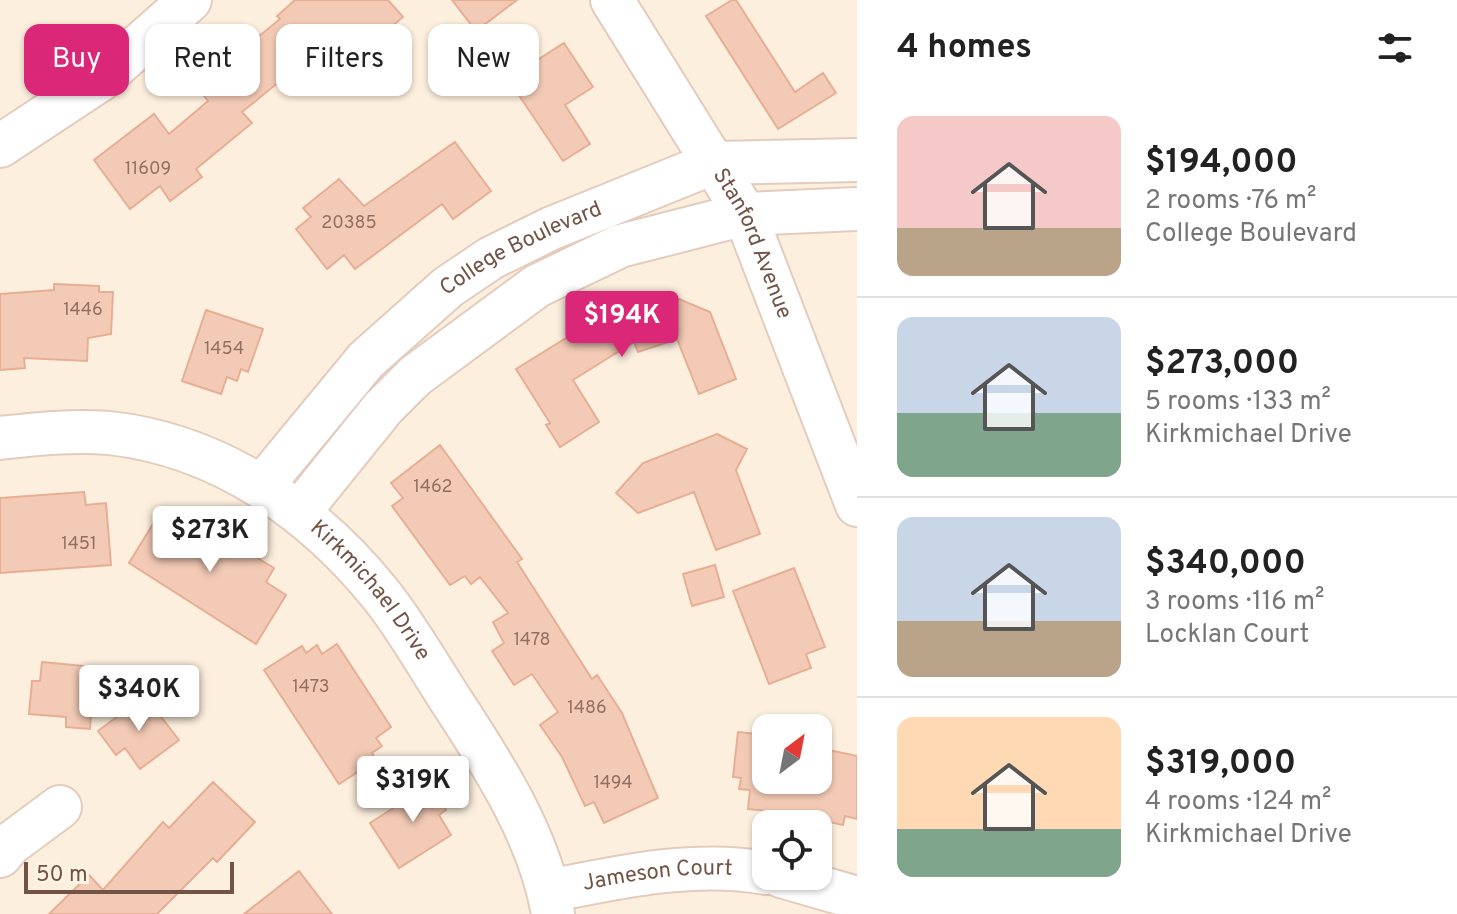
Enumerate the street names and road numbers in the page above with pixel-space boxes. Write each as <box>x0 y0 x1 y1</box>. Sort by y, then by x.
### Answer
street label: Stanford Avenue <box>706 163 798 323</box>
street label: College Boulevard <box>435 196 606 302</box>
street label: Kirkmichael Drive <box>304 515 436 666</box>
street label: Jameson Court <box>580 855 733 897</box>

